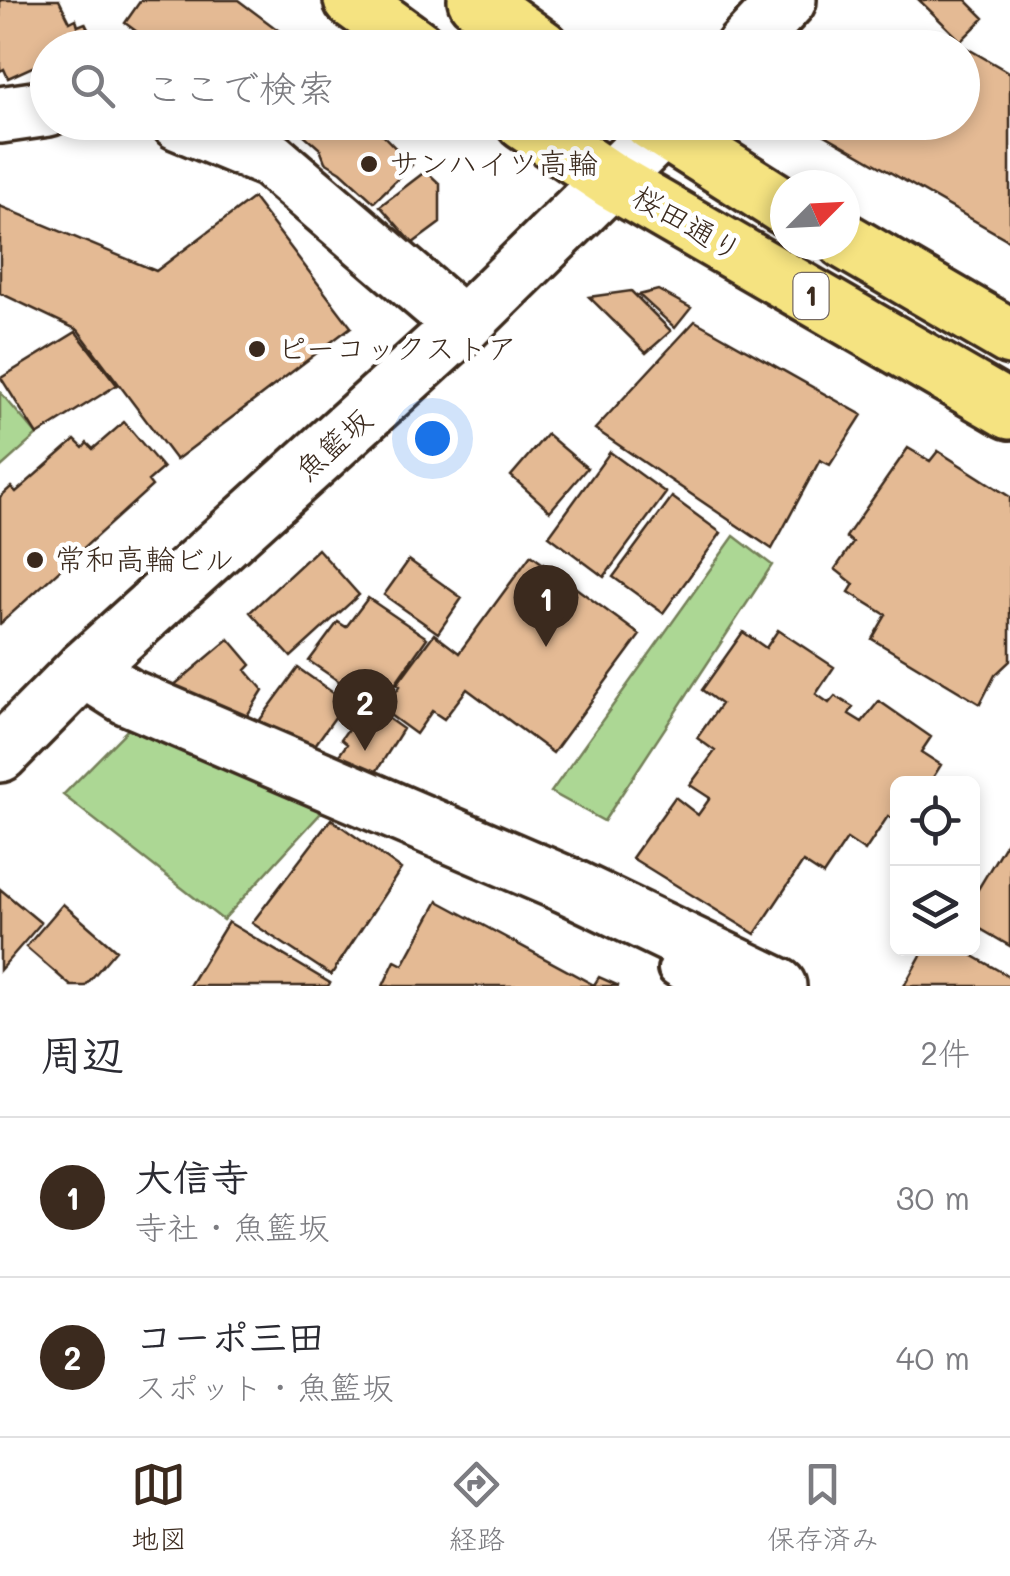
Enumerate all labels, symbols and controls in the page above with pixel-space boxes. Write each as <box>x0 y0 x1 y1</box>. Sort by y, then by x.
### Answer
search box <box>30 30 980 140</box>
icon: search <box>65 58 120 113</box>
text: ここで検索 <box>145 62 335 112</box>
place label: サンハイツ高輪 <box>389 142 598 182</box>
marker: サンハイツ高輪 <box>358 153 380 175</box>
north arrow <box>770 170 860 260</box>
street label: 桜田通り <box>626 175 750 270</box>
road number: 1 <box>794 273 828 319</box>
place label: ピーコックストア <box>277 327 517 367</box>
marker: ピーコックストア <box>246 338 268 360</box>
street label: 魚籃坂 <box>286 399 379 488</box>
your location <box>407 413 458 464</box>
place label: 常和高輪ビル <box>55 538 234 578</box>
marker: 常和高輪ビル <box>24 549 46 571</box>
pin: 1 <box>514 564 578 647</box>
pin: 2 <box>332 668 398 751</box>
map controls <box>890 776 980 956</box>
button: locate <box>890 776 980 866</box>
button: layers <box>890 866 980 956</box>
text: 周辺 <box>40 1026 124 1081</box>
text: 2件 <box>920 1031 970 1073</box>
text: 大信寺 <box>135 1151 249 1201</box>
text: 1 <box>65 1176 80 1218</box>
text: 30 m <box>896 1176 970 1218</box>
text: 寺社 · 魚籃坂 <box>135 1205 329 1247</box>
text: コーポ三田 <box>135 1311 325 1361</box>
text: 2 <box>64 1336 81 1378</box>
text: 40 m <box>896 1336 970 1378</box>
text: スポット · 魚籃坂 <box>135 1365 393 1407</box>
tab: 地図 <box>131 1457 187 1557</box>
tab: 経路 <box>449 1457 505 1557</box>
tab: 保存済み <box>767 1457 879 1557</box>

